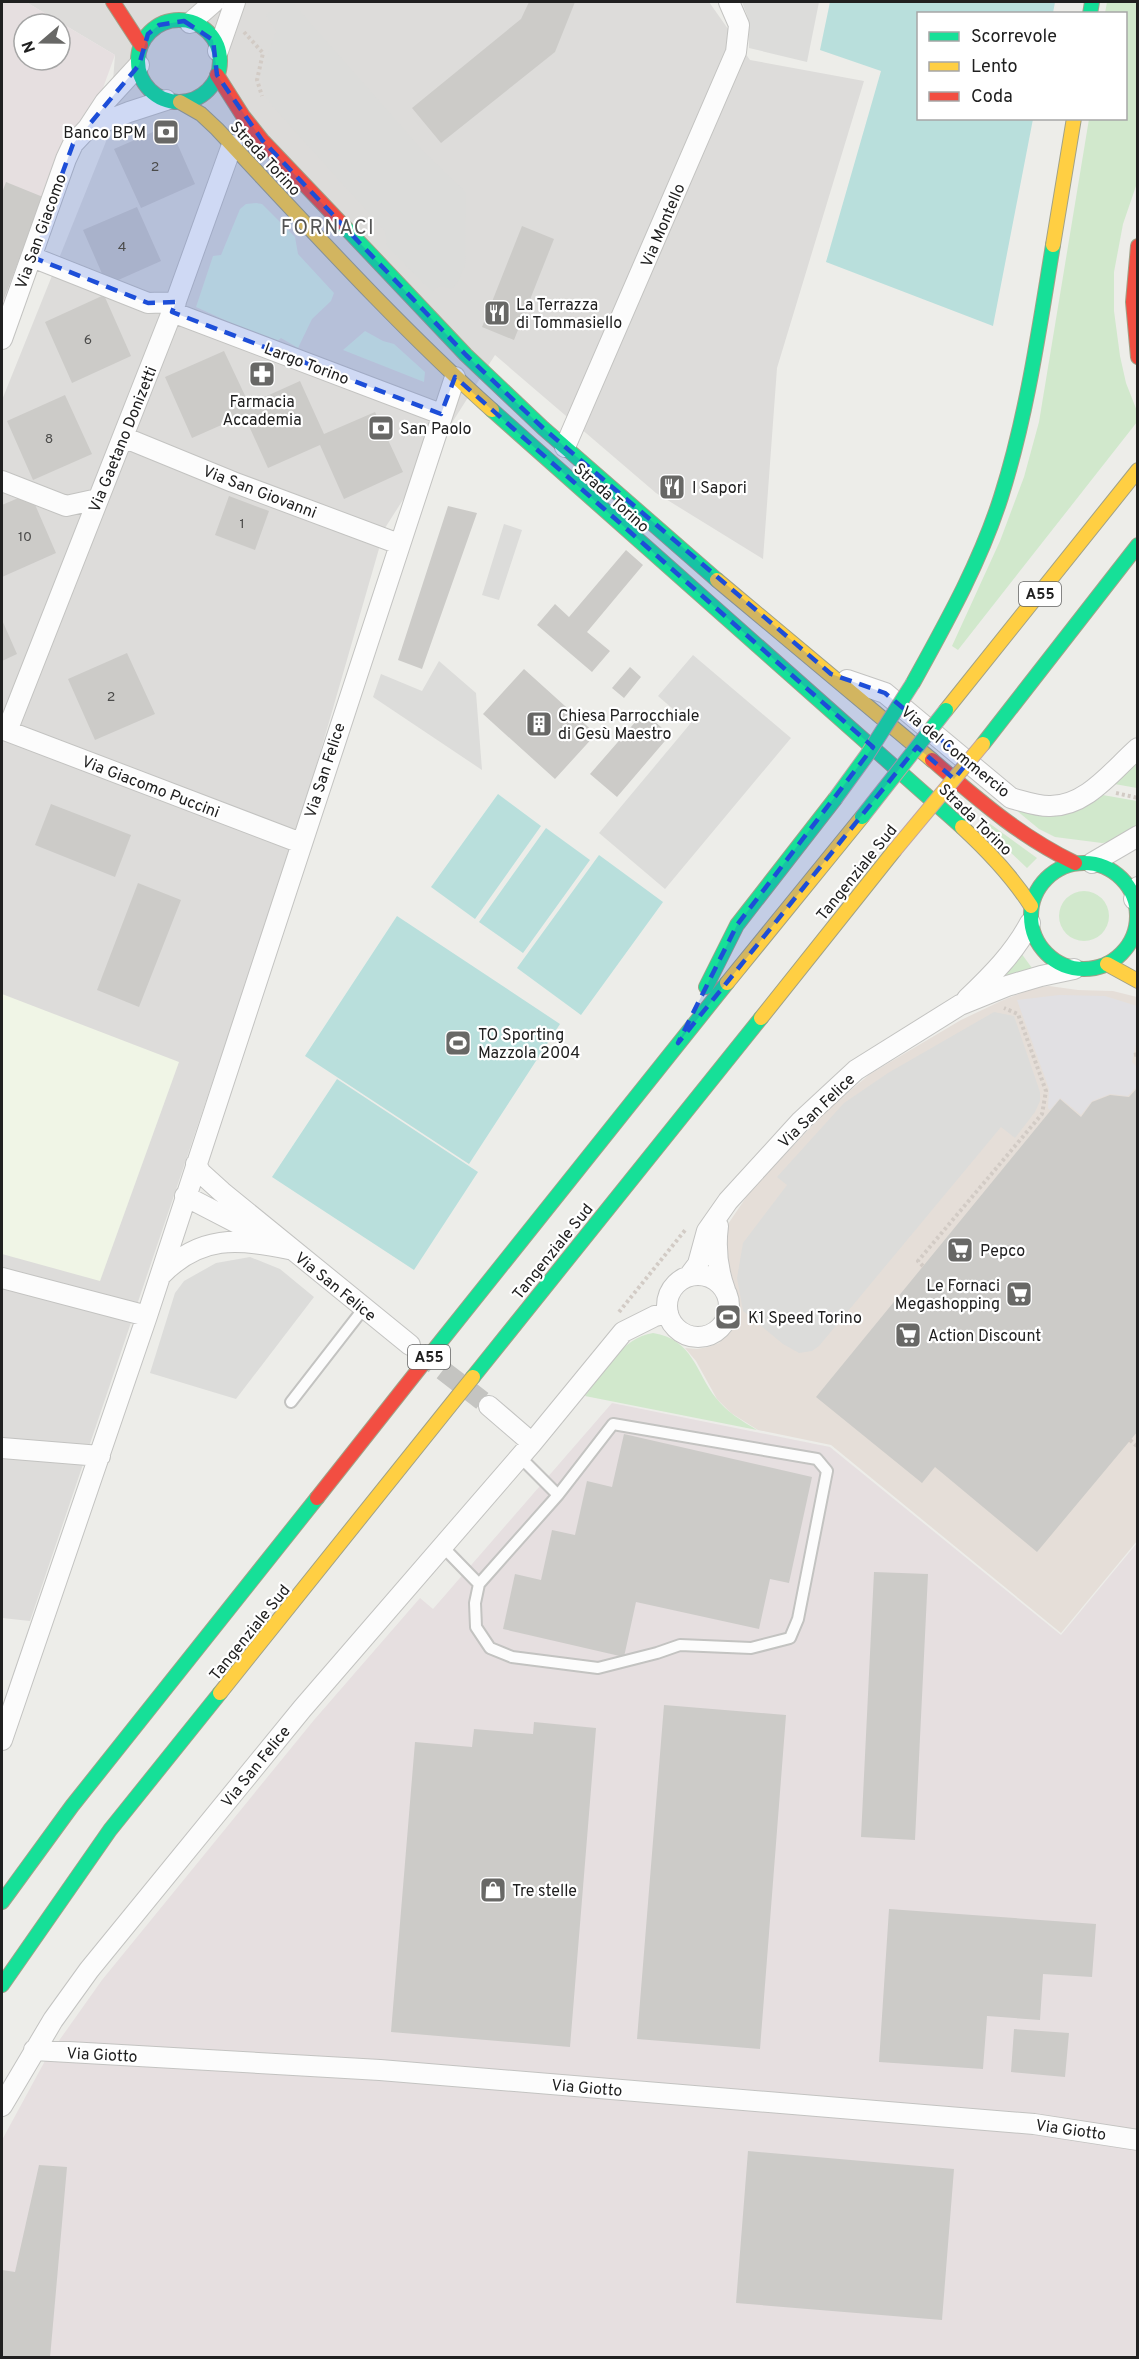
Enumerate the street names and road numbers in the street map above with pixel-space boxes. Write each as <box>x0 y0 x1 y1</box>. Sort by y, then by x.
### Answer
street label: Strada Torino <box>225 118 304 201</box>
street label: Via San Giacomo <box>12 171 72 292</box>
street label: Via Montello <box>637 181 690 271</box>
street label: Largo Torino <box>261 339 352 390</box>
street label: Via Gaetano Donizetti <box>85 364 162 516</box>
street label: Strada Torino <box>569 459 653 538</box>
street label: Via San Giovanni <box>200 462 319 524</box>
road number: A55 <box>1019 582 1061 606</box>
street label: Via del Commercio <box>896 702 1013 803</box>
street label: Via San Felice <box>301 720 351 821</box>
street label: Via Giacomo Puccini <box>79 752 222 823</box>
street label: Strada Torino <box>933 780 1016 861</box>
street label: Tangenziale Sud <box>813 821 902 925</box>
street label: Via San Felice <box>775 1070 860 1153</box>
street label: Tangenziale Sud <box>509 1200 598 1304</box>
street label: Via San Felice <box>290 1249 379 1326</box>
road number: A55 <box>408 1345 450 1369</box>
street label: Tangenziale Sud <box>206 1581 295 1685</box>
street label: Via San Felice <box>218 1723 295 1812</box>
street label: Via Giotto <box>66 2044 138 2068</box>
street label: Via Giotto <box>551 2076 623 2102</box>
street label: Via Giotto <box>1034 2116 1107 2146</box>

